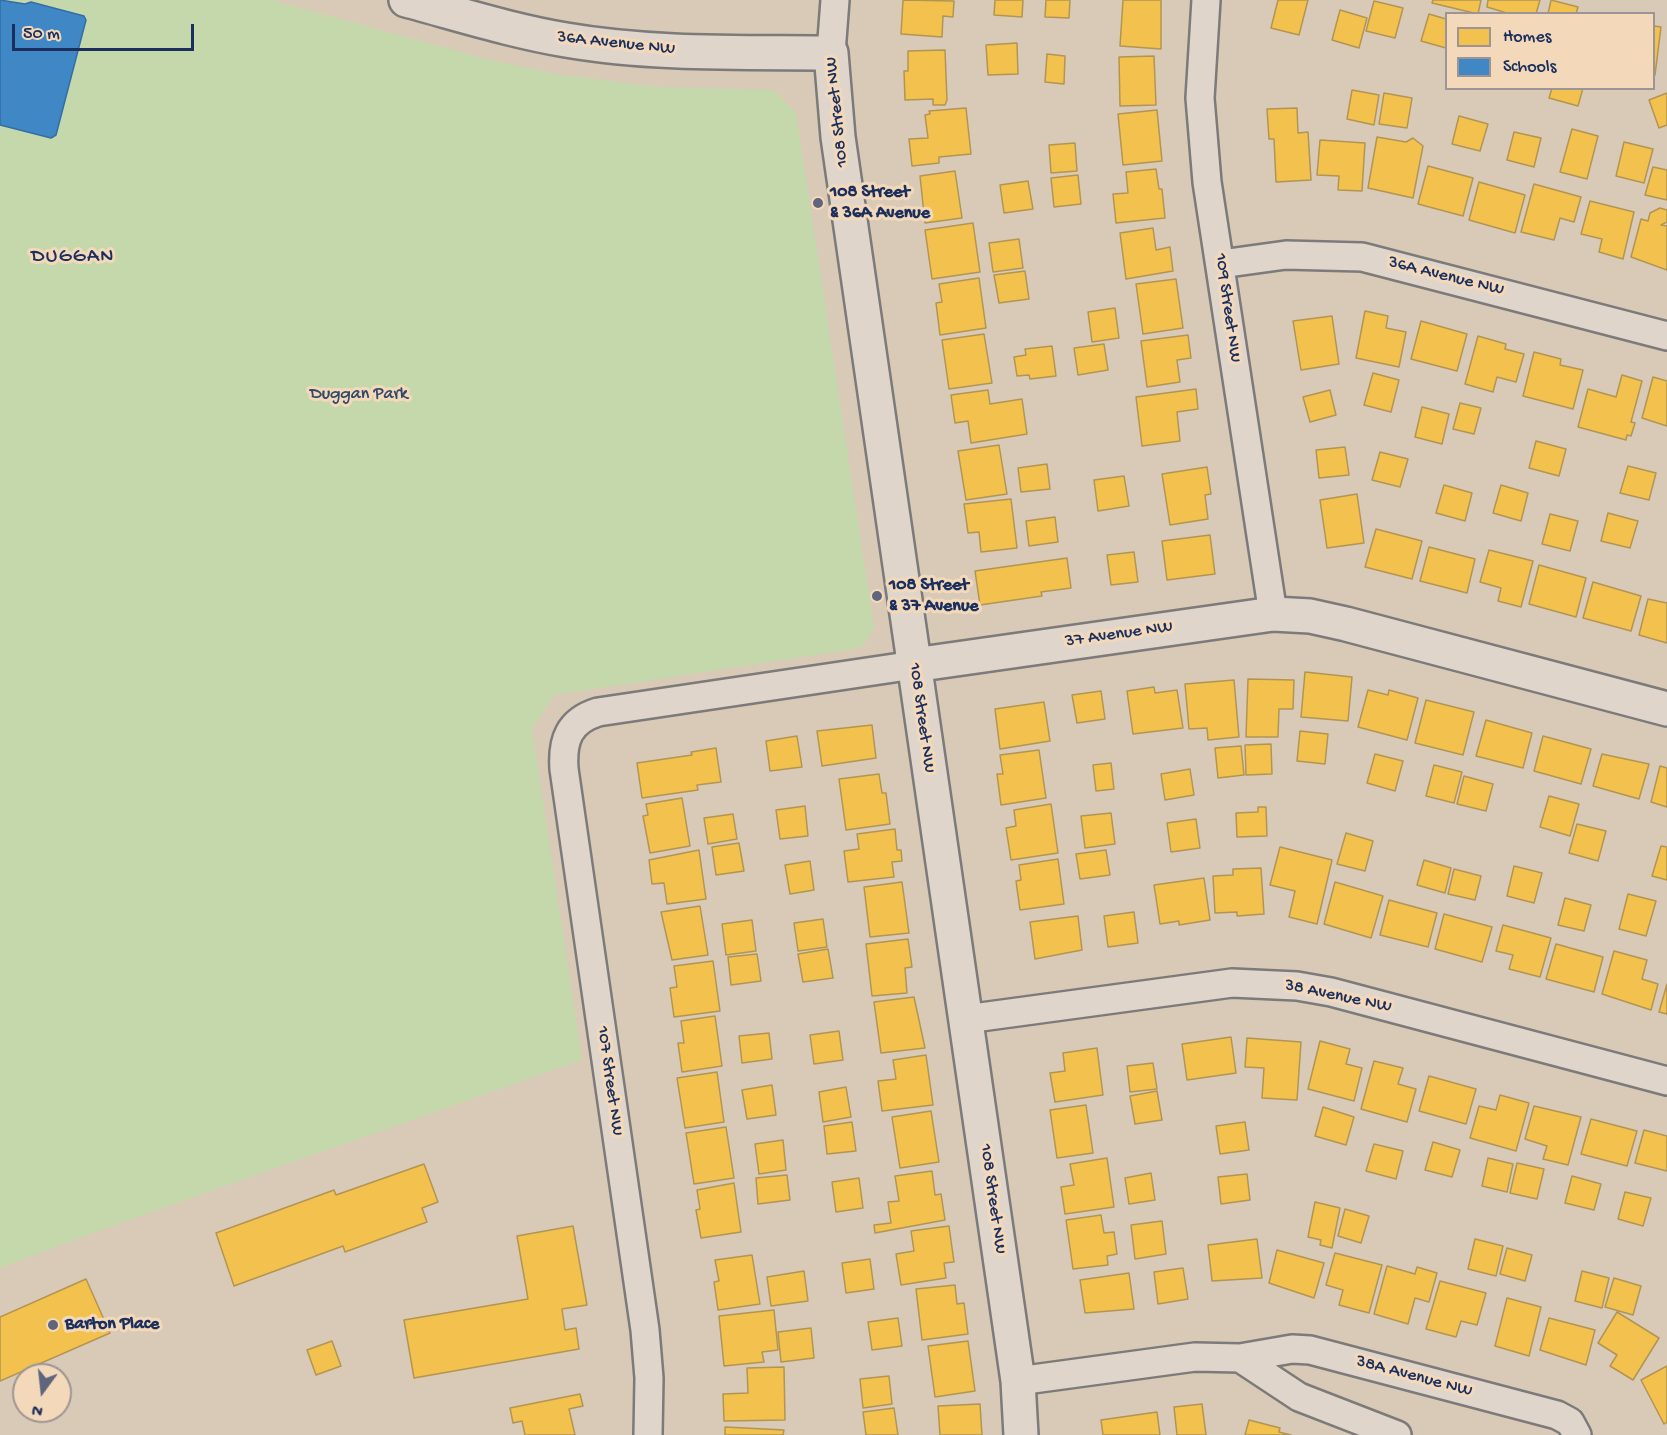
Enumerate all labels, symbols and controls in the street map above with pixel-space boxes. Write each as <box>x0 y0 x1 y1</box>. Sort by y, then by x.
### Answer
scale bar <box>15 12 196 50</box>
legend <box>1445 12 1655 90</box>
text: 50 m <box>23 24 60 45</box>
street label: 36A Avenue NW <box>556 27 676 61</box>
text: Homes <box>1503 27 1551 48</box>
street label: 108 Street NW <box>821 56 855 168</box>
text: Schools <box>1503 57 1556 78</box>
place label: 108 Street & 36A Avenue <box>830 182 930 224</box>
marker: 108 Street & 36A Avenue <box>811 196 825 210</box>
district label: DUGGAN <box>31 246 115 270</box>
street label: 109 Street NW <box>1209 252 1245 364</box>
street label: 36A Avenue NW <box>1386 252 1506 302</box>
park label: Duggan Park <box>310 384 408 406</box>
place label: 108 Street & 37 Avenue <box>889 575 979 618</box>
marker: 108 Street & 37 Avenue <box>870 589 884 603</box>
street label: 37 Avenue NW <box>1064 617 1174 653</box>
street label: 108 Street NW <box>903 662 939 774</box>
street label: 38 Avenue NW <box>1282 975 1394 1019</box>
street label: 107 Street NW <box>591 1025 627 1137</box>
street label: 108 Street NW <box>974 1143 1010 1255</box>
place label: Barton Place <box>65 1314 159 1336</box>
marker: Barton Place <box>46 1318 60 1332</box>
street label: 38A Avenue NW <box>1353 1351 1475 1403</box>
north arrow <box>12 1363 72 1423</box>
text: N <box>30 1398 45 1419</box>

